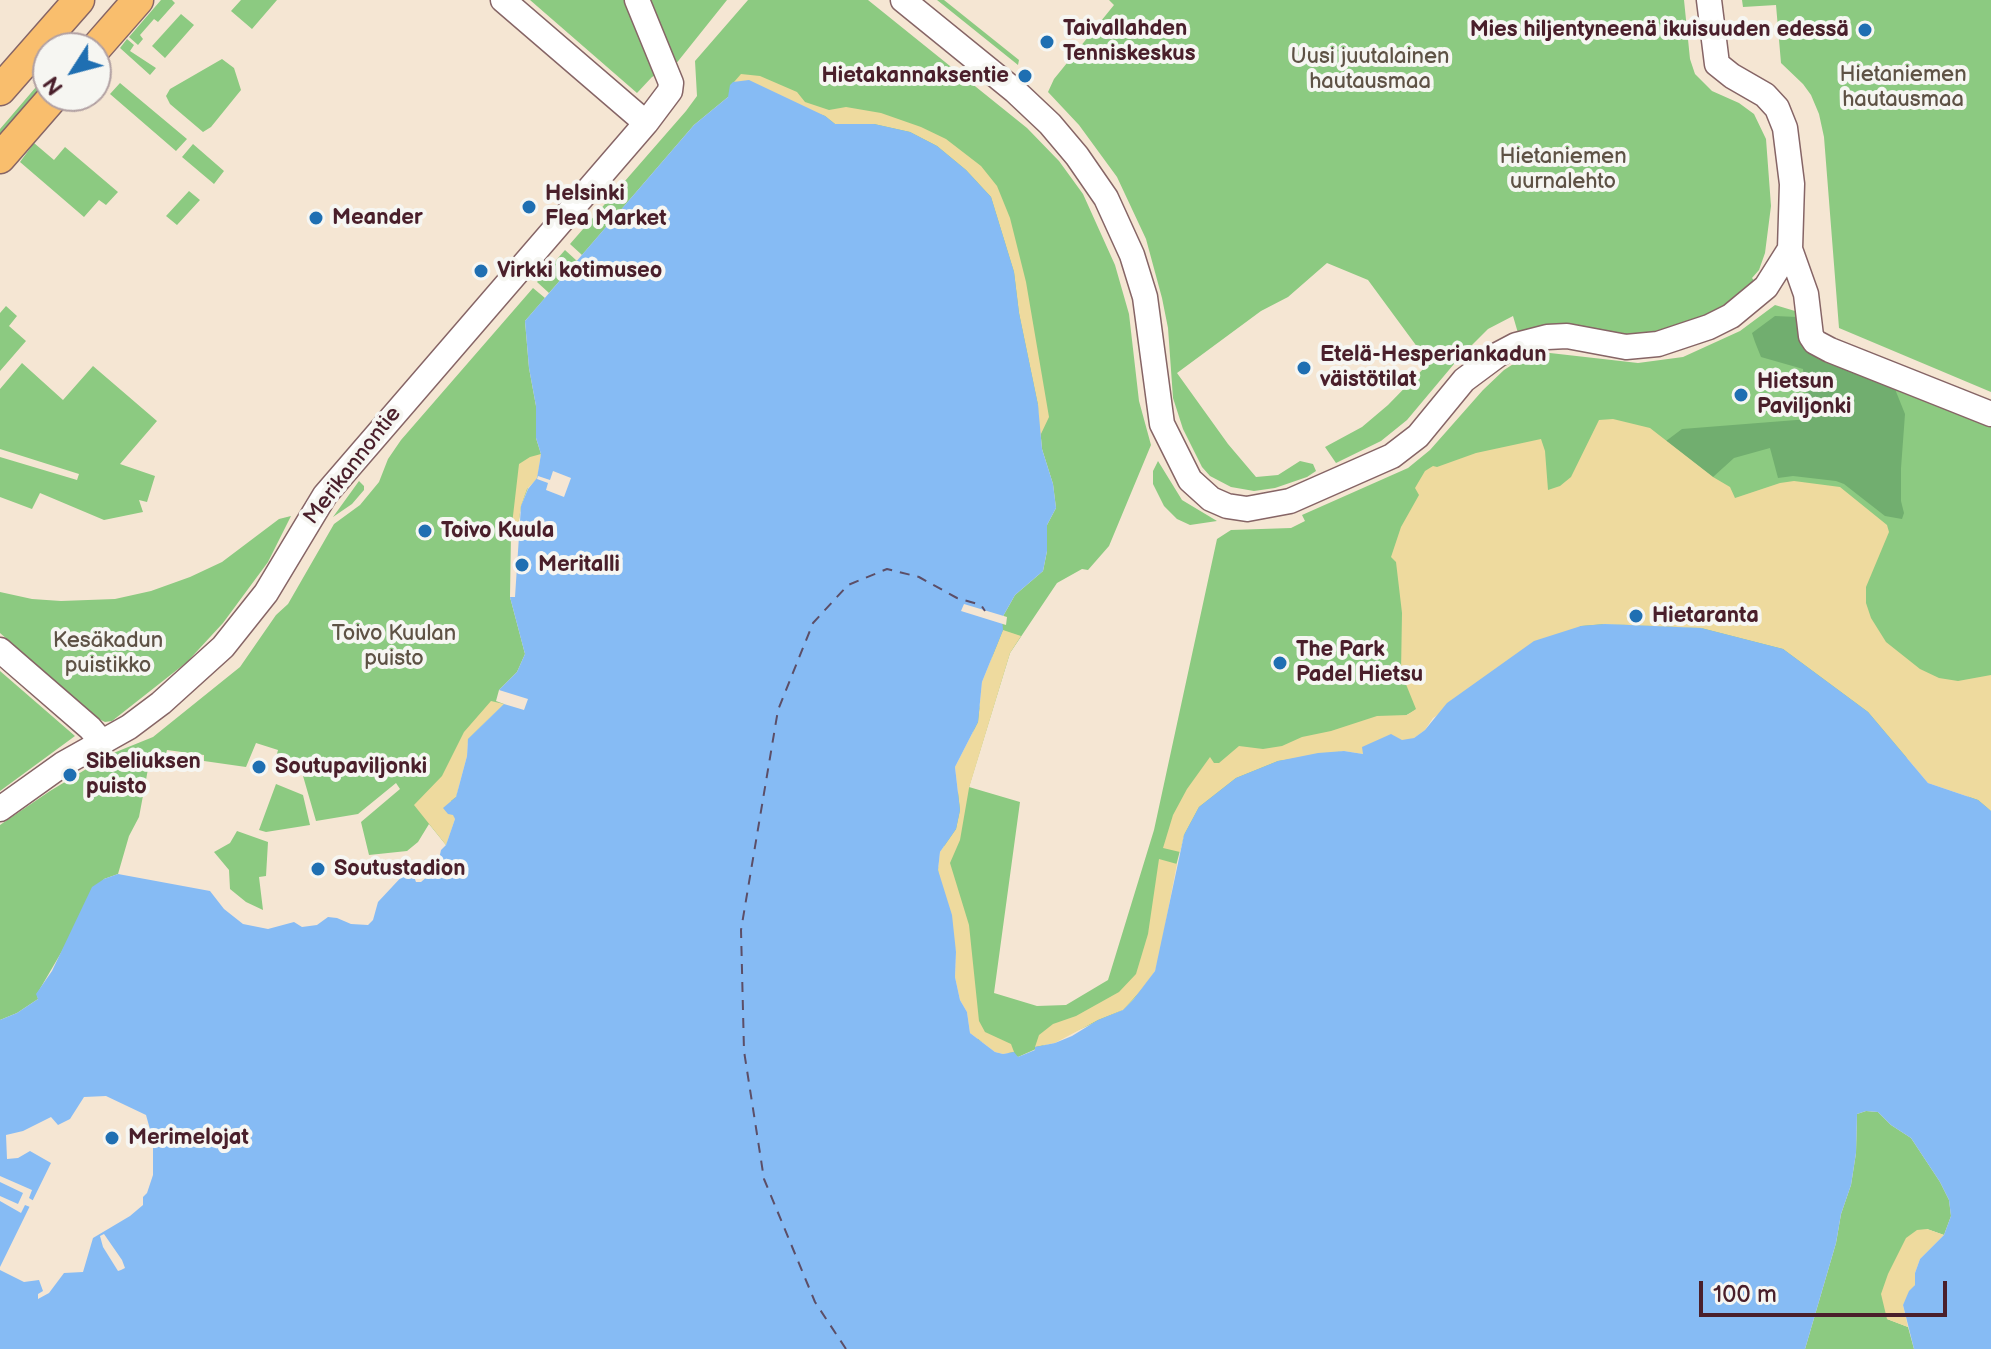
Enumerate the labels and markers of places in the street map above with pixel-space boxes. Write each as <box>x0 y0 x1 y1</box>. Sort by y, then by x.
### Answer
place label: Taivallahden Tenniskeskus <box>1063 16 1195 68</box>
place label: Mies hiljentyneenä ikuisuuden edessä <box>1470 17 1849 43</box>
marker: Mies hiljentyneenä ikuisuuden edessä <box>1856 21 1874 39</box>
marker: Taivallahden Tenniskeskus <box>1038 33 1056 51</box>
place label: Hietakannaksentie <box>821 63 1009 89</box>
marker: Hietakannaksentie <box>1016 67 1034 85</box>
place label: Helsinki Flea Market <box>545 181 666 232</box>
marker: Helsinki Flea Market <box>520 198 538 216</box>
place label: Meander <box>332 205 423 231</box>
marker: Meander <box>307 209 325 227</box>
place label: Virkki kotimuseo <box>497 258 662 284</box>
marker: Virkki kotimuseo <box>472 262 490 280</box>
place label: Etelä-Hesperiankadun väistötilat <box>1320 342 1546 394</box>
marker: Etelä-Hesperiankadun väistötilat <box>1295 359 1313 377</box>
place label: Hietsun Paviljonki <box>1757 369 1851 420</box>
marker: Hietsun Paviljonki <box>1732 386 1750 404</box>
place label: Toivo Kuula <box>441 518 554 544</box>
marker: Toivo Kuula <box>416 522 434 540</box>
place label: Meritalli <box>538 552 620 578</box>
marker: Meritalli <box>513 556 531 574</box>
place label: Hietaranta <box>1652 603 1759 629</box>
marker: Hietaranta <box>1627 607 1645 625</box>
place label: The Park Padel Hietsu <box>1296 637 1423 688</box>
marker: The Park Padel Hietsu <box>1271 654 1289 672</box>
place label: Sibeliuksen puisto <box>86 749 201 800</box>
place label: Soutupaviljonki <box>275 754 427 780</box>
marker: Soutupaviljonki <box>250 758 268 776</box>
marker: Sibeliuksen puisto <box>61 766 79 784</box>
place label: Soutustadion <box>334 856 465 882</box>
marker: Soutustadion <box>309 860 327 878</box>
place label: Merimelojat <box>128 1125 249 1151</box>
marker: Merimelojat <box>103 1129 121 1147</box>

